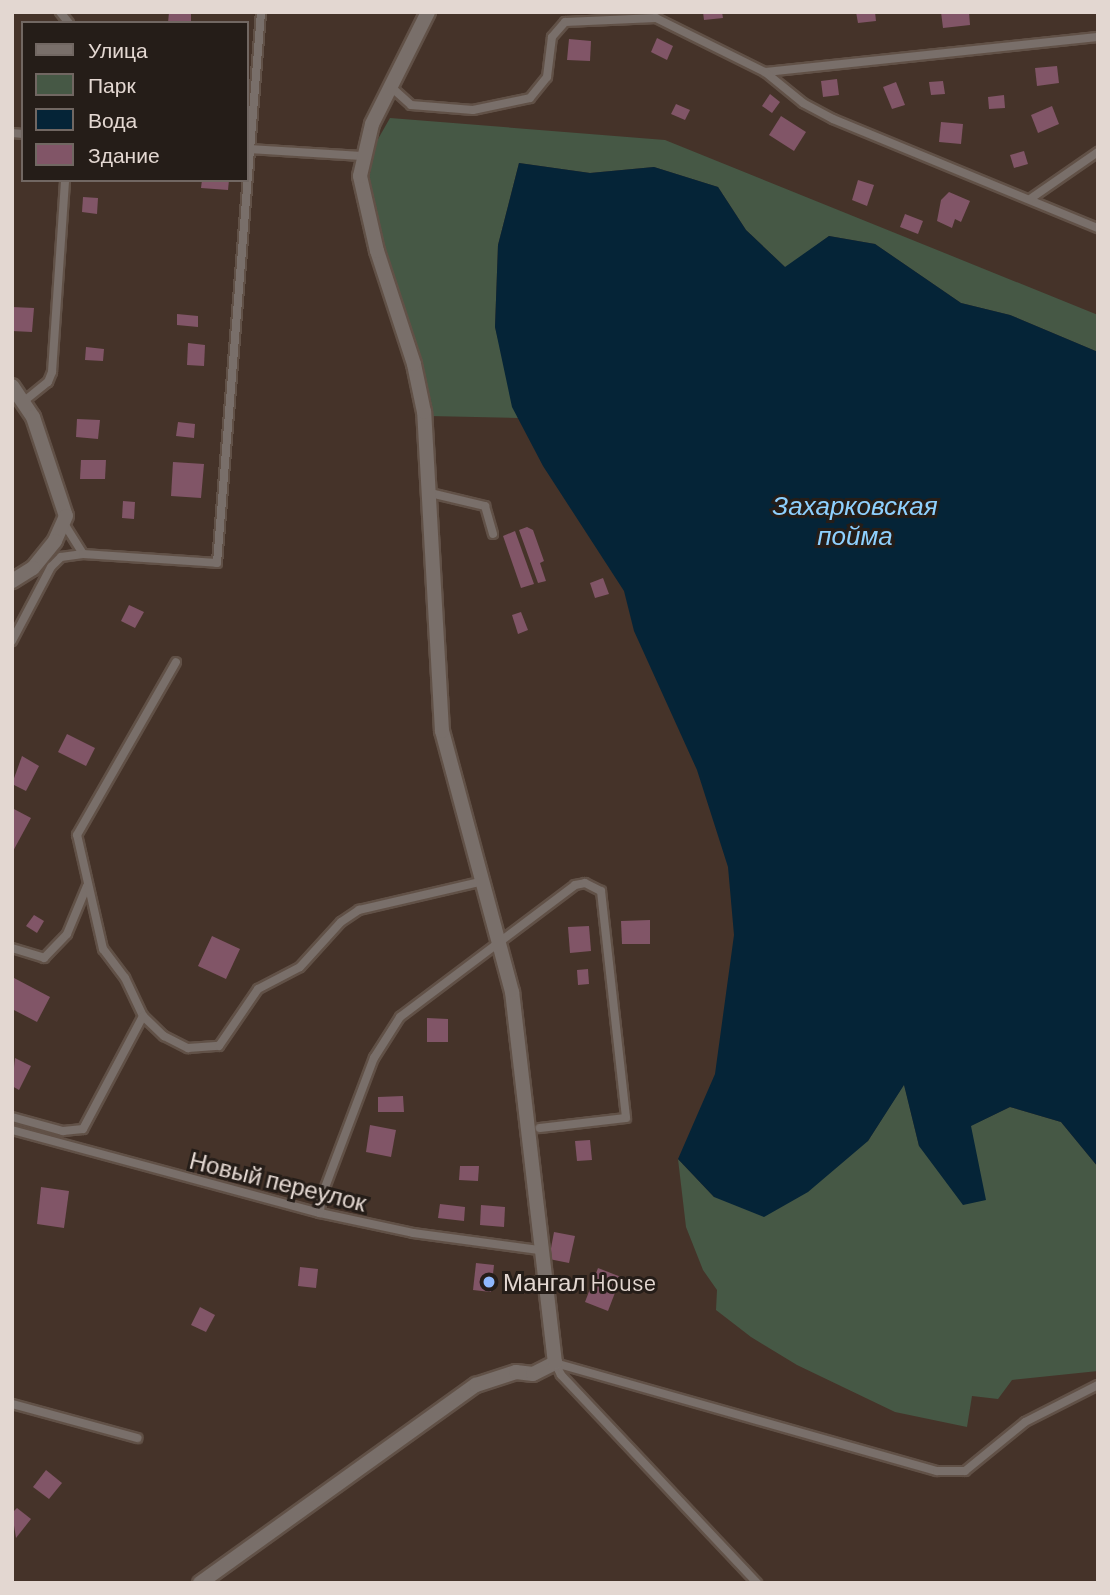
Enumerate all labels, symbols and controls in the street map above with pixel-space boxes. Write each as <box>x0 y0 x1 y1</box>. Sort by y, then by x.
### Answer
legend <box>21 21 248 182</box>
text: Улица <box>88 37 148 62</box>
text: Парк <box>88 72 136 97</box>
text: Вода <box>88 107 137 132</box>
text: Здание <box>88 142 160 167</box>
water label: Захарковская пойма <box>772 489 938 550</box>
street label: Новый переулок <box>187 1145 369 1217</box>
place label: Мангал House <box>503 1268 656 1296</box>
marker: Мангал House <box>481 1274 497 1290</box>

